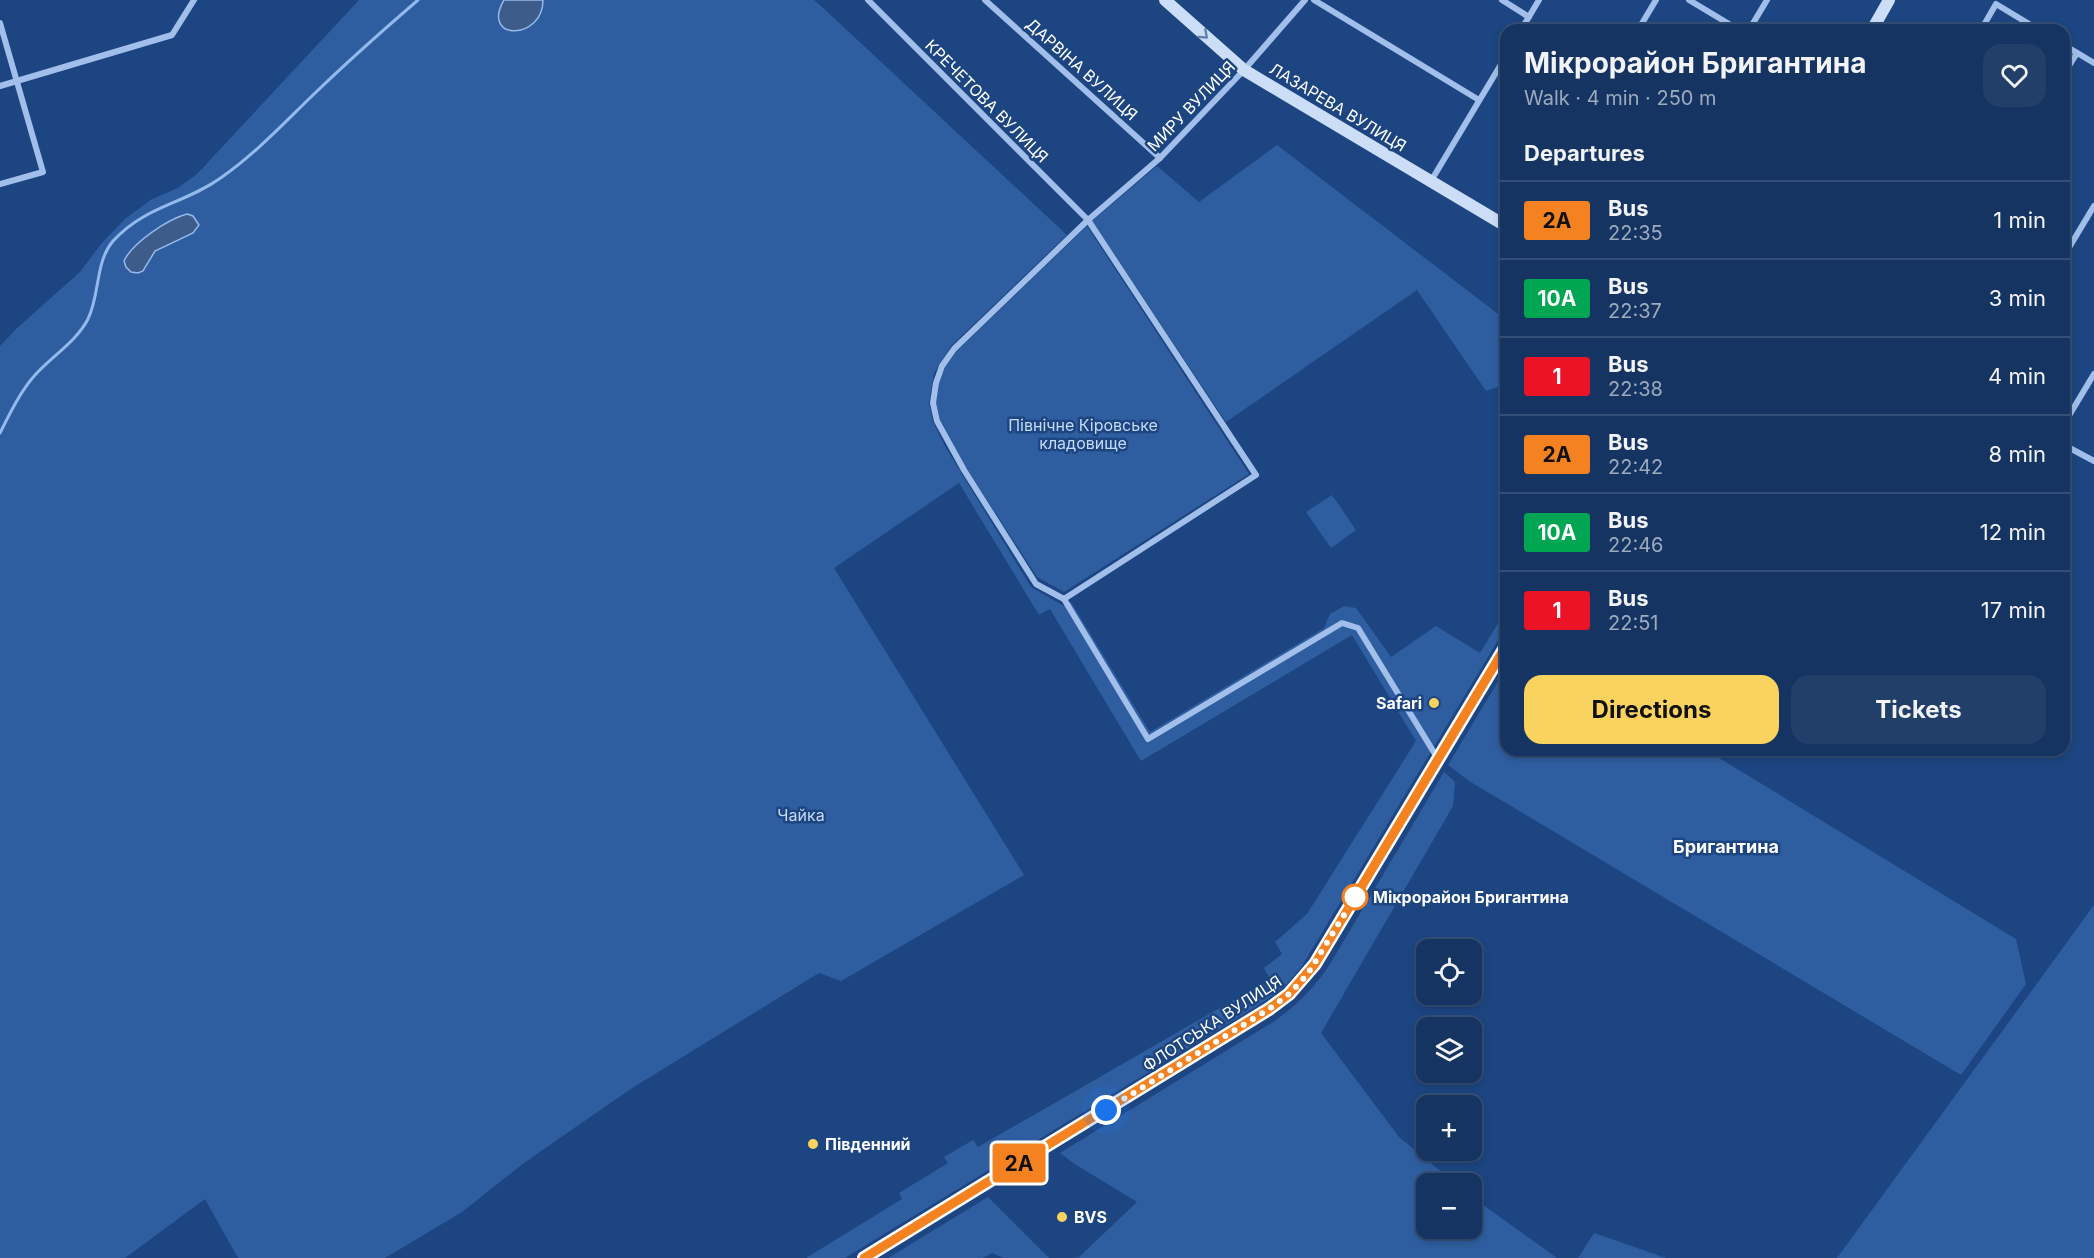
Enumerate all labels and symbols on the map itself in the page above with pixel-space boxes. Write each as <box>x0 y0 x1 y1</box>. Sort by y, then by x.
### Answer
street label: ДАРВІНА ВУЛИЦЯ <box>1022 14 1142 124</box>
one-way arrow <box>1197 28 1208 39</box>
street label: КРЕЧЕТОВА ВУЛИЦЯ <box>921 35 1053 167</box>
street label: МИРУ ВУЛИЦЯ <box>1143 57 1239 155</box>
street label: ЛАЗАРЕВА ВУЛИЦЯ <box>1266 58 1410 156</box>
park label: Північне Кіровське кладовище <box>1008 415 1158 453</box>
place label: Safari <box>1376 693 1422 713</box>
marker: Safari <box>1427 696 1441 710</box>
park label: Чайка <box>777 805 825 825</box>
district label: Бригантина <box>1673 836 1779 857</box>
marker: Мікрорайон Бригантина <box>1342 884 1368 910</box>
place label: Мікрорайон Бригантина <box>1373 887 1569 907</box>
street label: ФЛОТСЬКА ВУЛИЦЯ <box>1139 971 1285 1075</box>
your location <box>1091 1095 1121 1125</box>
place label: Південний <box>825 1134 911 1154</box>
marker: Південний <box>806 1137 820 1151</box>
line badge: 2А <box>992 1144 1046 1182</box>
place label: BVS <box>1074 1207 1107 1227</box>
marker: BVS <box>1055 1210 1069 1224</box>

